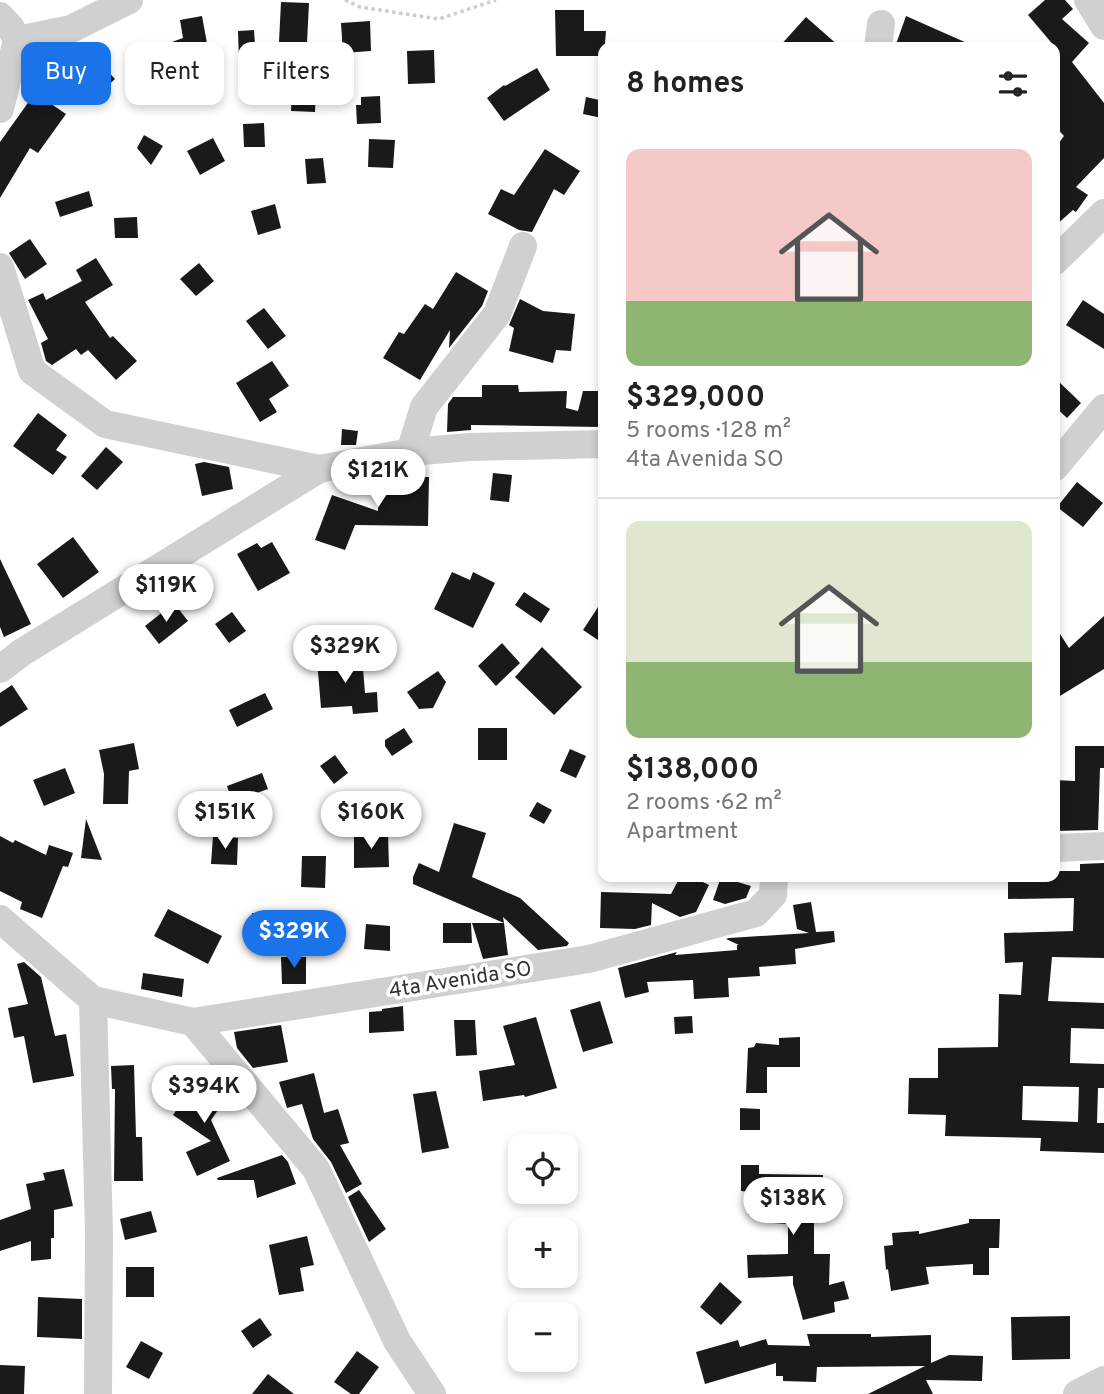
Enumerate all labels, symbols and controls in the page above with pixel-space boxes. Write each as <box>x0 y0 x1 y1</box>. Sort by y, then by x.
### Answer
chip: Buy <box>21 42 111 105</box>
chip: Rent <box>125 42 224 105</box>
chip: Filters <box>238 42 354 105</box>
icon: filters <box>994 65 1032 103</box>
text: 8 homes <box>626 66 745 103</box>
icon: home <box>766 194 892 320</box>
text: $329,000 <box>626 380 765 417</box>
text: 5 rooms · 128 m² <box>626 417 791 446</box>
text: 4ta Avenida SO <box>626 446 784 475</box>
pin: $121K <box>329 449 427 509</box>
text: $121K <box>347 457 409 486</box>
pin: $119K <box>117 564 215 624</box>
icon: home <box>766 566 892 692</box>
text: $119K <box>135 572 197 601</box>
pin: $329K <box>296 626 394 685</box>
text: $329K <box>309 633 381 662</box>
text: $138,000 <box>626 752 759 789</box>
text: 2 rooms · 62 m² <box>626 789 782 818</box>
pin: $151K <box>176 792 274 851</box>
pin: $160K <box>322 792 420 851</box>
text: $151K <box>194 799 256 828</box>
text: $160K <box>337 799 405 828</box>
text: Apartment <box>626 818 738 847</box>
pin: $329K <box>245 911 343 970</box>
text: $329K <box>258 918 330 947</box>
street label: 4ta Avenida SO <box>387 956 534 1005</box>
pin: $394K <box>155 1066 253 1125</box>
text: $394K <box>168 1073 240 1102</box>
map controls <box>508 1134 578 1372</box>
button: locate <box>508 1134 578 1204</box>
pin: $138K <box>744 1178 842 1237</box>
text: $138K <box>759 1185 827 1214</box>
button: + <box>508 1218 578 1288</box>
button: − <box>508 1302 578 1372</box>

